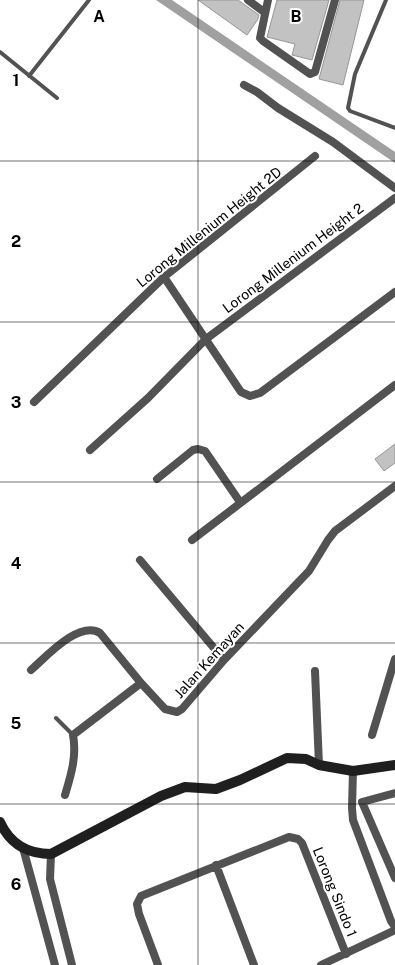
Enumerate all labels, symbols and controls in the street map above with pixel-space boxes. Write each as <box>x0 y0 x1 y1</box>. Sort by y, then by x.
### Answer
text: A <box>93 7 105 26</box>
text: B <box>291 7 302 26</box>
text: 1 <box>13 71 19 90</box>
street label: Lorong Millenium Height 2D <box>133 164 285 290</box>
street label: Lorong Millenium Height 2 <box>220 200 366 316</box>
text: 2 <box>11 232 21 251</box>
text: 3 <box>11 393 21 412</box>
text: 4 <box>11 554 22 573</box>
street label: Jalan Kemayan <box>171 619 247 701</box>
text: 5 <box>11 714 22 733</box>
street label: Lorong Sindo 1 <box>310 845 360 939</box>
text: 6 <box>11 875 21 894</box>

